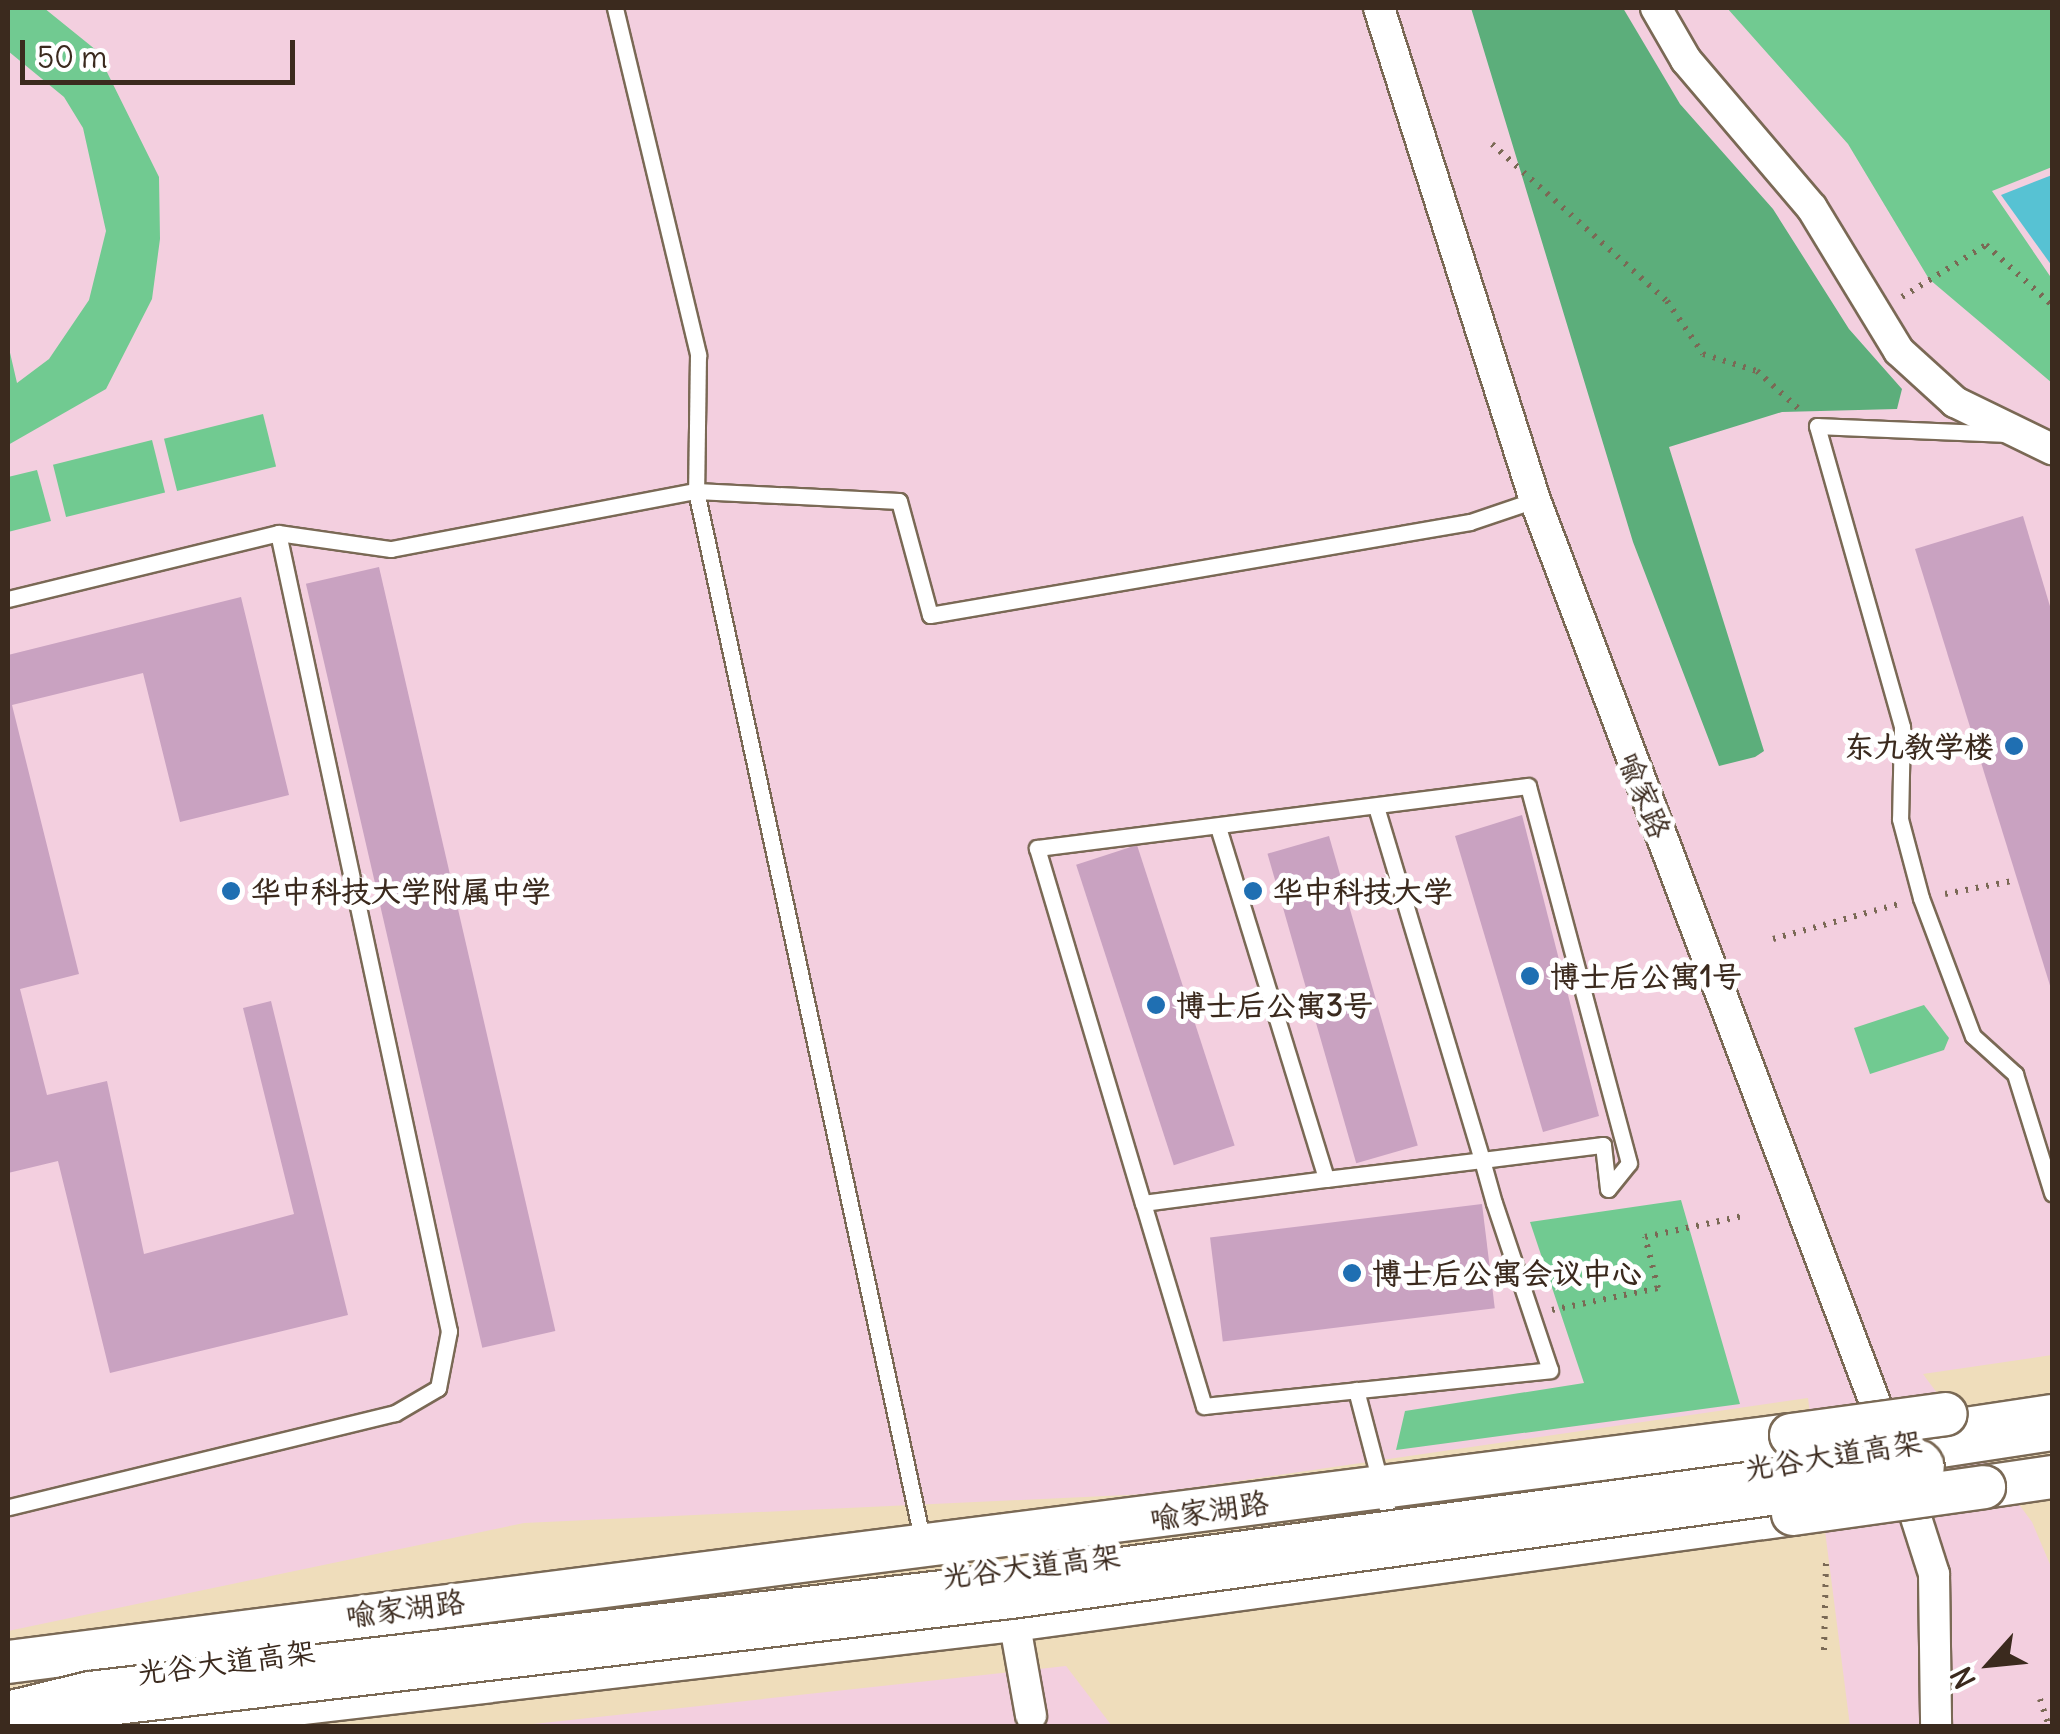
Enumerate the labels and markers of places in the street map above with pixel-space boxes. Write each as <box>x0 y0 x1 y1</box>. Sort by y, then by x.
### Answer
place label: 东九教学楼 <box>1844 728 1994 764</box>
marker: 东九教学楼 <box>2003 735 2025 757</box>
place label: 华中科技大学附属中学 <box>251 873 551 909</box>
place label: 华中科技大学 <box>1273 873 1453 909</box>
marker: 华中科技大学附属中学 <box>220 880 242 902</box>
marker: 华中科技大学 <box>1242 880 1264 902</box>
place label: 博士后公寓1号 <box>1550 958 1742 994</box>
marker: 博士后公寓1号 <box>1519 965 1541 987</box>
place label: 博士后公寓3号 <box>1176 987 1373 1023</box>
marker: 博士后公寓3号 <box>1145 994 1167 1016</box>
place label: 博士后公寓会议中心 <box>1372 1255 1642 1291</box>
marker: 博士后公寓会议中心 <box>1341 1262 1363 1284</box>

